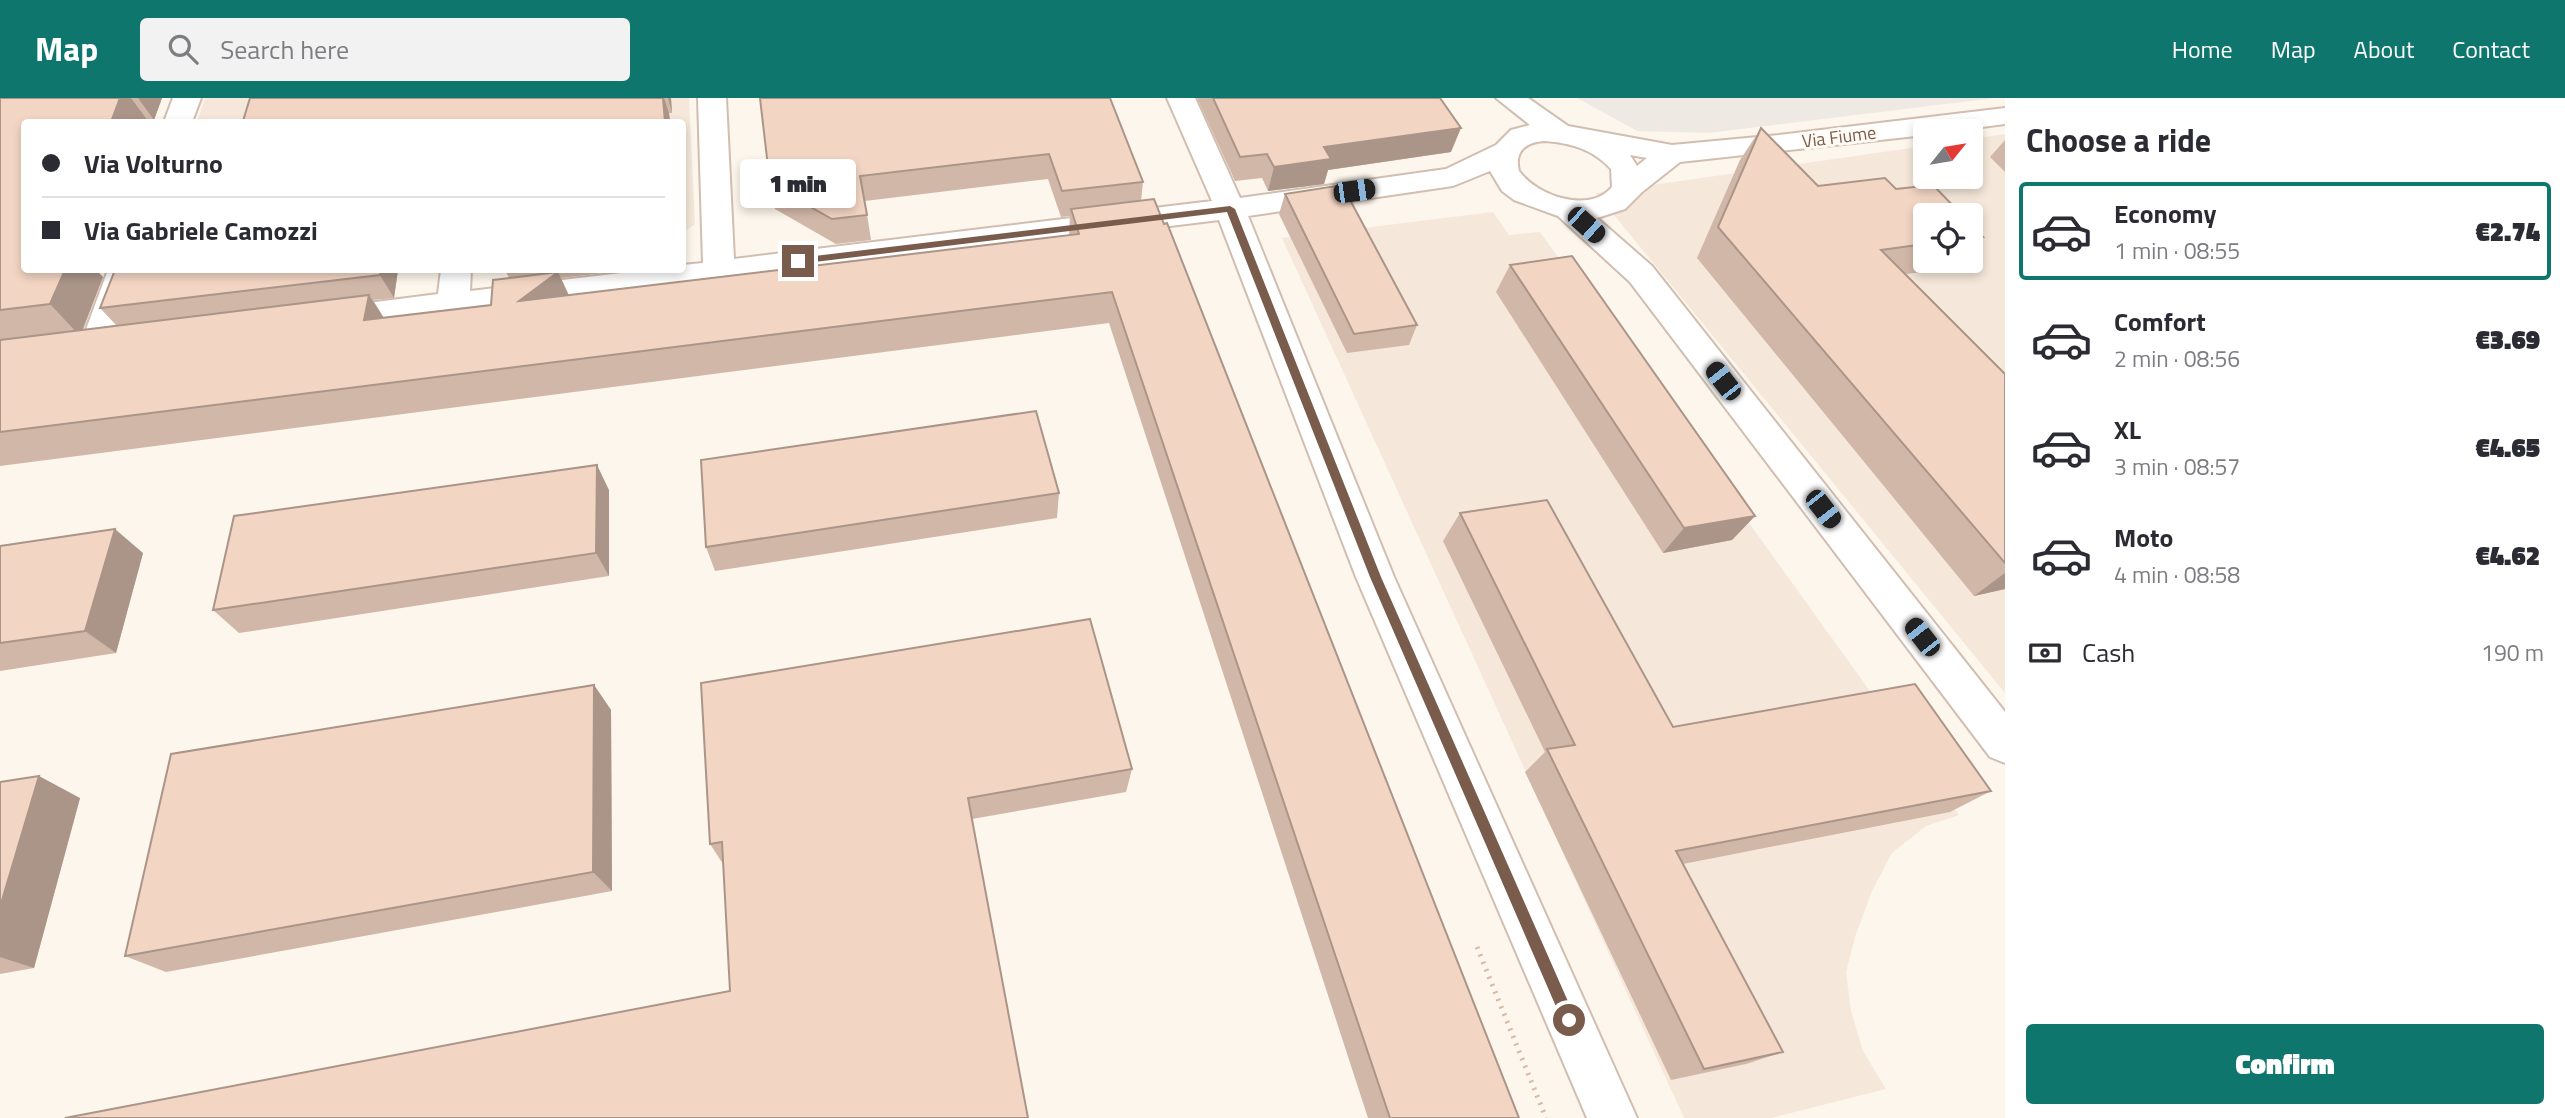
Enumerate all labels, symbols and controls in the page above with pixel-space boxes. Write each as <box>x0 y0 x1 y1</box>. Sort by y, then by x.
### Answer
search box <box>140 18 630 81</box>
text: Map <box>35 24 98 74</box>
icon: search <box>164 30 202 68</box>
text: Search here <box>220 30 349 69</box>
text: Home <box>2172 31 2233 67</box>
text: Map <box>2271 31 2316 67</box>
text: About <box>2354 31 2414 67</box>
text: Contact <box>2452 31 2530 67</box>
text: Choose a ride <box>2026 116 2211 164</box>
street label: Via Fiume <box>1800 119 1878 154</box>
north arrow <box>1913 119 1983 189</box>
map controls <box>1913 119 1983 273</box>
text: Via Volturno <box>84 144 223 183</box>
callout: 1 min <box>740 159 856 208</box>
text: 1 min <box>769 166 827 201</box>
car <box>1332 178 1377 204</box>
text: Economy <box>2114 194 2216 233</box>
icon: car <box>2030 200 2093 263</box>
car <box>1564 203 1609 247</box>
button: locate <box>1913 203 1983 273</box>
text: Via Gabriele Camozzi <box>84 211 318 250</box>
text: €2.74 <box>2475 212 2540 251</box>
text: 1 min · 08:55 <box>2114 233 2240 268</box>
route end <box>782 245 814 277</box>
text: Comfort <box>2114 302 2206 341</box>
icon: car <box>2030 308 2093 371</box>
text: €3.69 <box>2475 320 2540 359</box>
text: 2 min · 08:56 <box>2114 341 2240 376</box>
car <box>1702 358 1745 404</box>
text: XL <box>2114 410 2141 449</box>
icon: car <box>2030 416 2093 479</box>
text: €4.65 <box>2475 428 2540 467</box>
text: 3 min · 08:57 <box>2114 449 2240 484</box>
car <box>1802 486 1845 532</box>
text: Moto <box>2114 518 2173 557</box>
icon: car <box>2030 524 2093 587</box>
text: €4.62 <box>2475 536 2540 575</box>
text: 4 min · 08:58 <box>2114 557 2240 592</box>
car <box>1901 614 1944 660</box>
text: Cash <box>2082 633 2135 672</box>
icon: cash <box>2026 634 2064 672</box>
text: 190 m <box>2481 635 2544 670</box>
route start <box>1553 1004 1585 1036</box>
button: Confirm <box>2026 1024 2544 1104</box>

